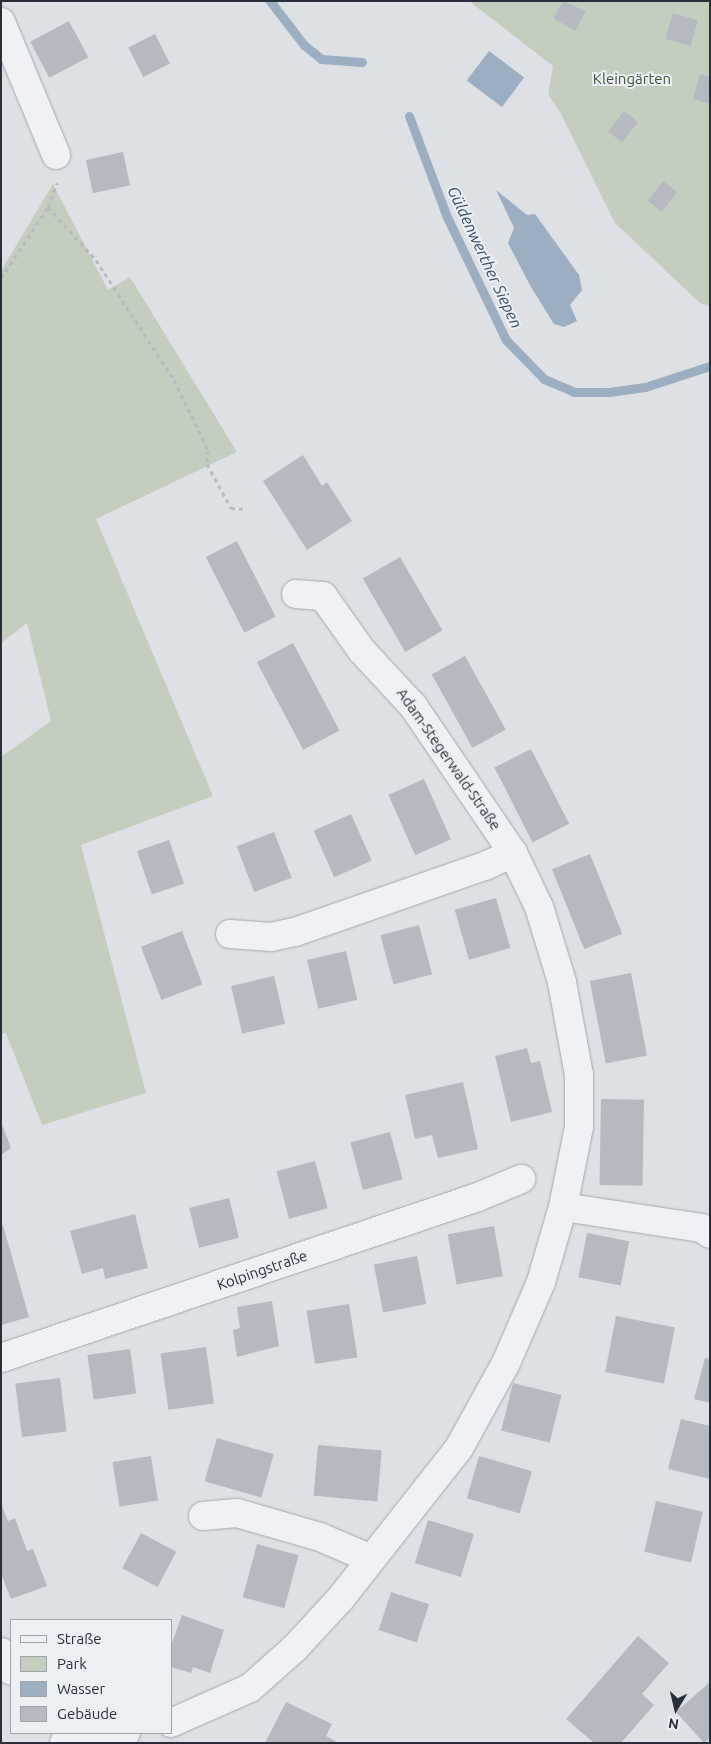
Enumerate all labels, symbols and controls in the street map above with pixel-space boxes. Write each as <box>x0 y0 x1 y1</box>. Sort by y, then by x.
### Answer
park label: Kleingärten <box>593 70 671 88</box>
water label: Güldenwerther Siepen <box>444 183 526 331</box>
street label: Adam-Stegerwald-Straße <box>393 685 505 833</box>
street label: Kolpingstraße <box>214 1246 310 1294</box>
legend <box>10 1619 172 1734</box>
text: Straße <box>57 1630 101 1647</box>
text: Park <box>57 1655 87 1672</box>
text: Wasser <box>57 1680 105 1697</box>
north arrow <box>651 1684 701 1734</box>
text: Gebäude <box>57 1705 117 1722</box>
text: N <box>667 1715 680 1733</box>

